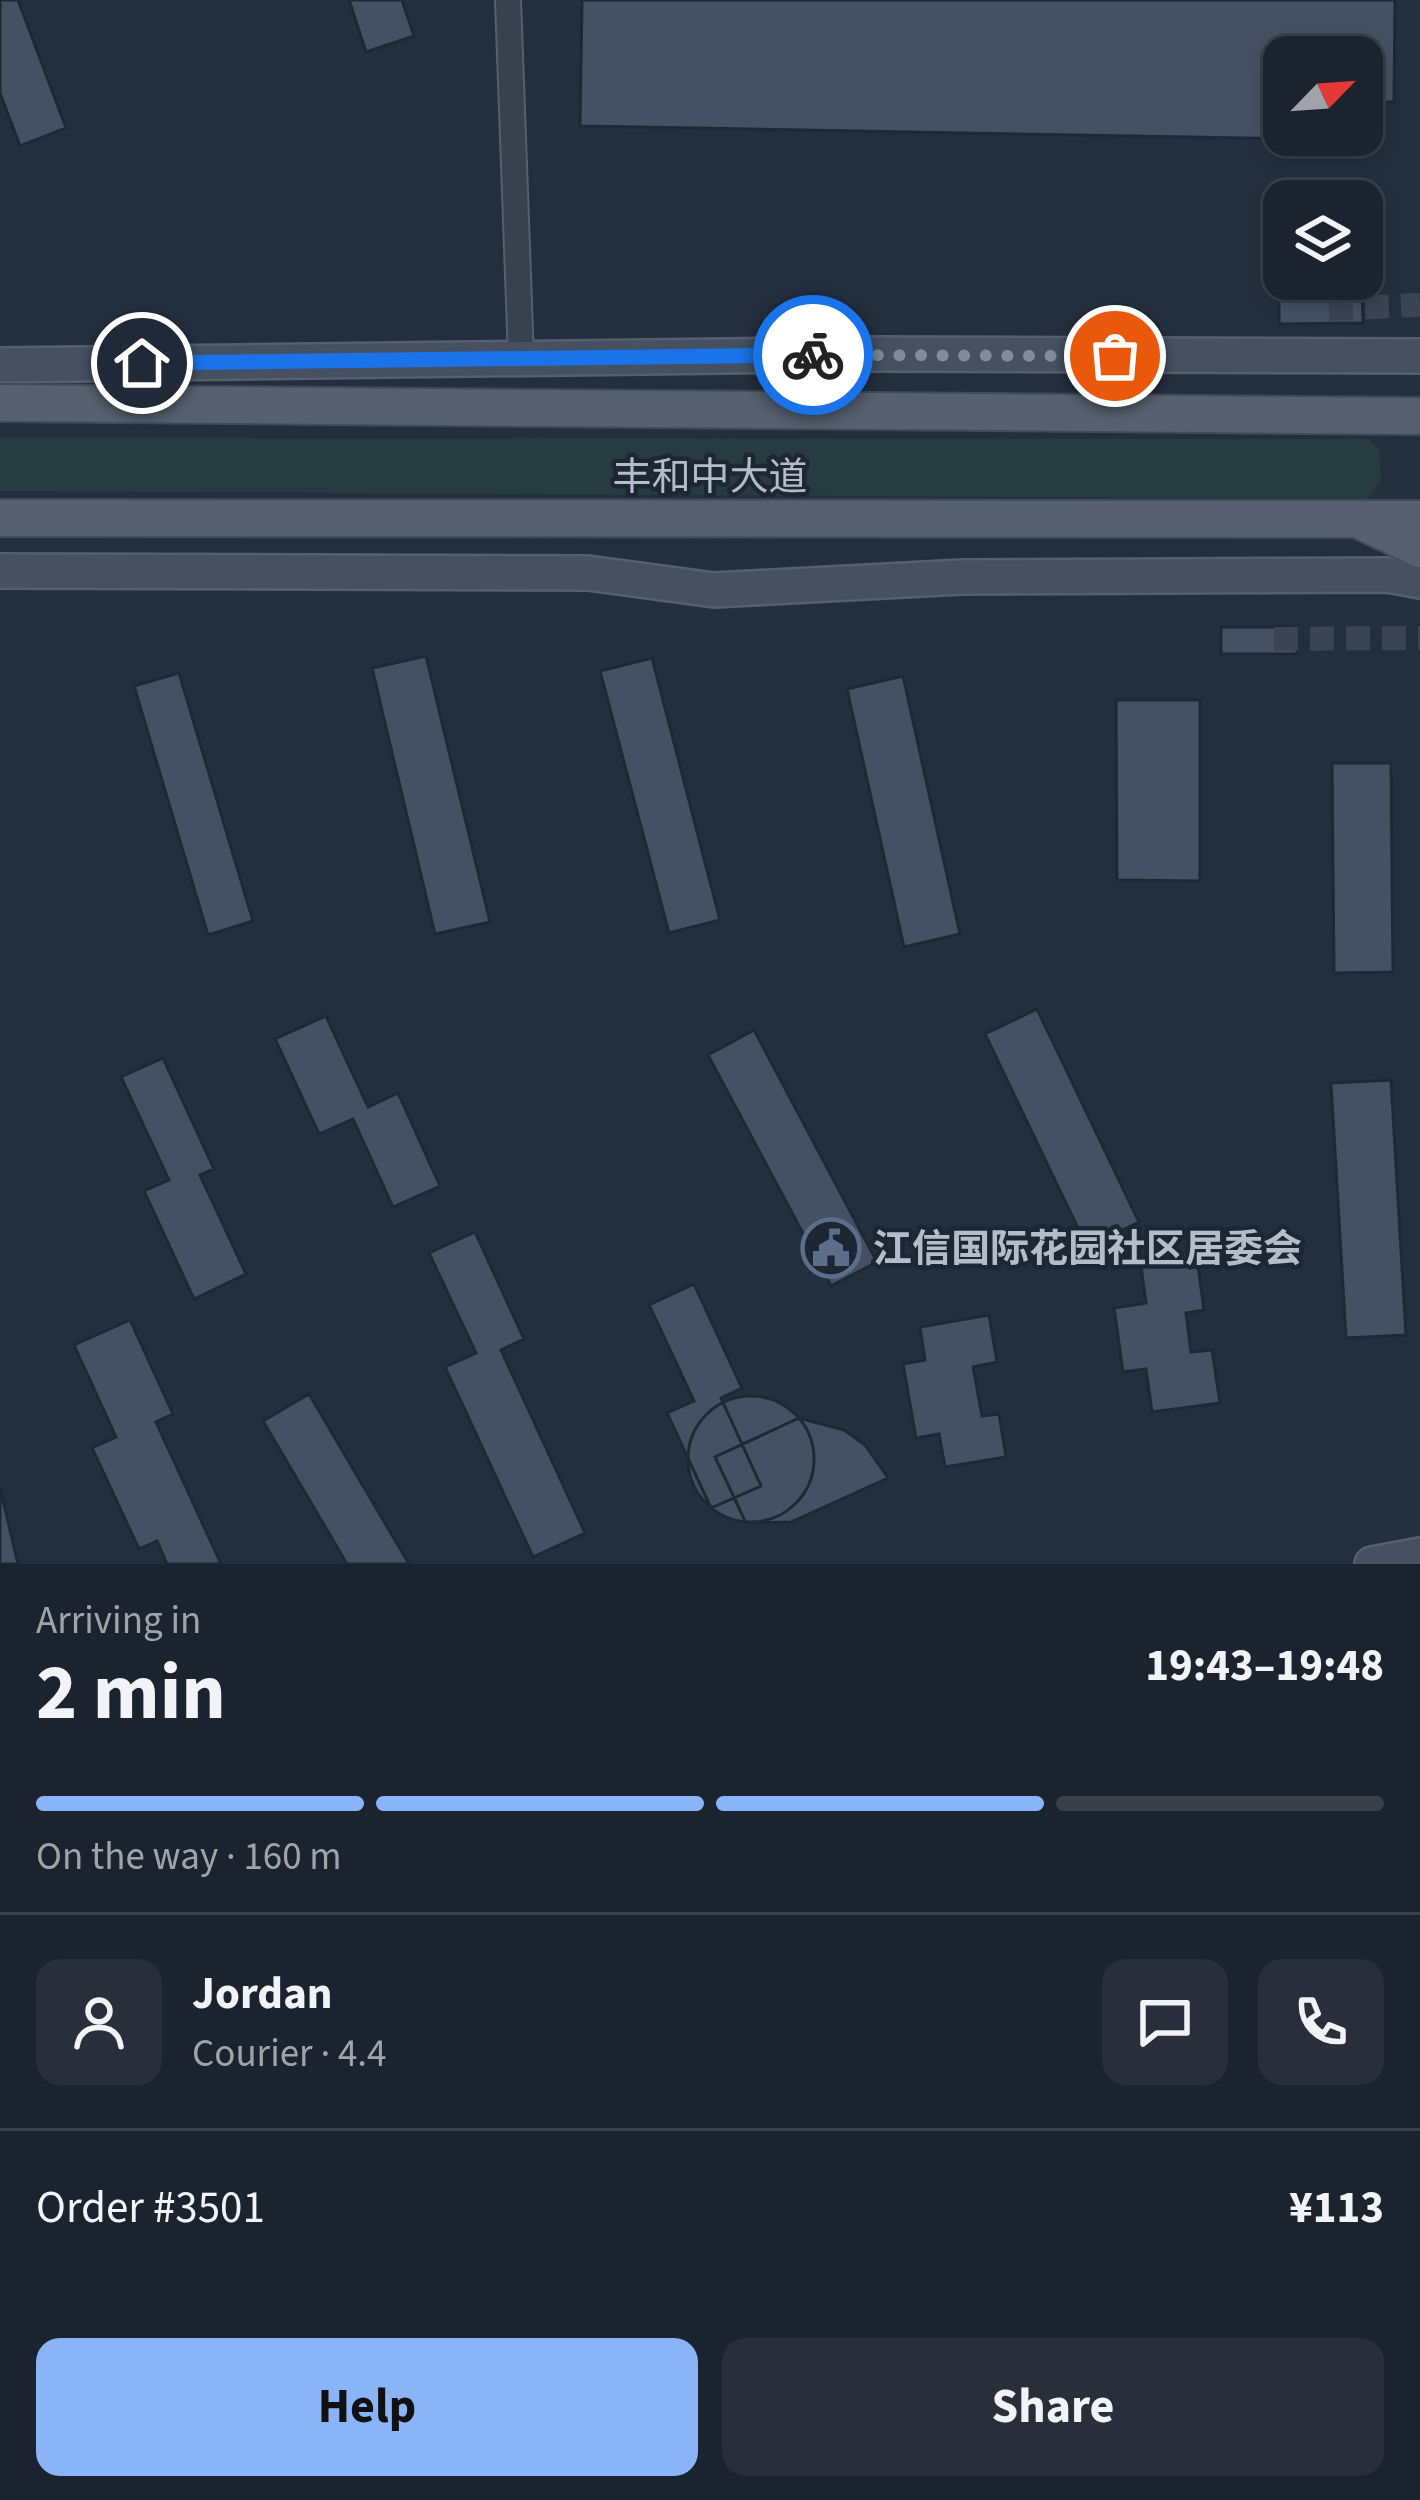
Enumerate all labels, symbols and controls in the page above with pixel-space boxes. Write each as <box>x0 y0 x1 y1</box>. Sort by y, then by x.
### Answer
north arrow <box>1263 36 1383 156</box>
map controls <box>1263 36 1383 300</box>
button: layers <box>1263 180 1383 300</box>
courier <box>753 295 873 415</box>
pin <box>1064 305 1166 407</box>
pin <box>91 312 193 414</box>
icon: bike <box>780 322 846 388</box>
icon: bag <box>1082 323 1148 389</box>
icon: home <box>109 330 175 396</box>
street label: 丰和中大道 <box>612 450 808 506</box>
public building icon: 江信国际花园社区居委会 <box>800 1217 862 1279</box>
place label: 江信国际花园社区居委会 <box>873 1222 1302 1278</box>
text: Arriving in <box>36 1593 201 1649</box>
text: 19:43–19:48 <box>1145 1634 1384 1698</box>
text: 2 min <box>36 1638 226 1749</box>
text: On the way · 160 m <box>36 1829 342 1885</box>
button: person <box>36 1959 162 2085</box>
button: chat <box>1102 1959 1228 2085</box>
button: phone <box>1258 1959 1384 2085</box>
text: Jordan <box>192 1962 333 2026</box>
text: Courier · 4.4 <box>192 2026 386 2082</box>
text: Order #3501 <box>36 2176 265 2240</box>
text: ¥113 <box>1289 2176 1384 2240</box>
button: Help <box>36 2338 698 2476</box>
button: Share <box>722 2338 1384 2476</box>

